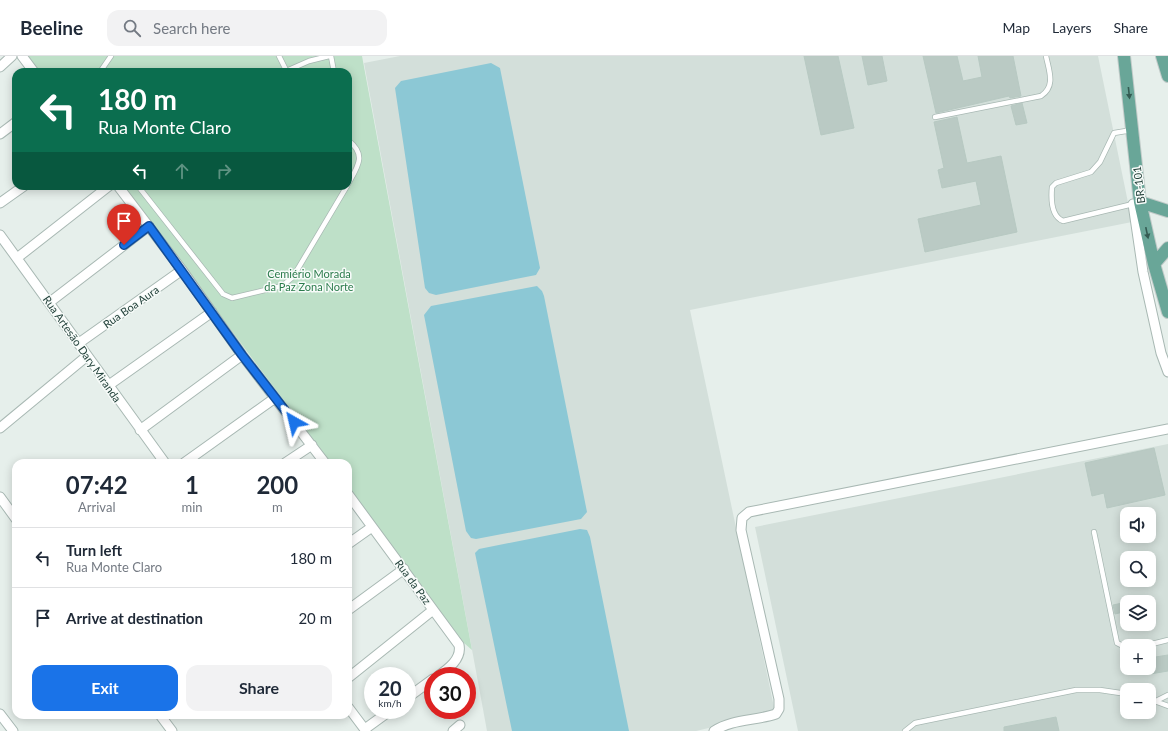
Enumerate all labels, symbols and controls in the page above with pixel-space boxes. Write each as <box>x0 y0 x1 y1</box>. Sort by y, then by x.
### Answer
search box <box>107 10 387 46</box>
text: Beeline <box>20 16 83 39</box>
icon: search <box>121 17 143 39</box>
text: Search here <box>153 19 230 37</box>
text: Map <box>1002 19 1030 36</box>
text: Layers <box>1052 19 1092 36</box>
text: Share <box>1114 19 1148 36</box>
text: 180 m <box>98 82 177 116</box>
icon: left <box>32 84 84 136</box>
one-way arrow <box>1125 87 1132 99</box>
text: Rua Monte Claro <box>98 116 231 138</box>
icon: left <box>129 160 151 182</box>
icon: ahead <box>171 160 193 182</box>
icon: right <box>213 160 235 182</box>
street label: BR-101 <box>1130 166 1147 204</box>
pin <box>107 204 141 245</box>
icon: arrive <box>113 210 135 232</box>
one-way arrow <box>1145 227 1151 239</box>
park label: Cemiério Morada da Paz Zona Norte <box>264 267 354 293</box>
street label: Rua Boa Aura <box>100 283 161 331</box>
street label: Rua Artesão Dary Miranda <box>41 293 124 404</box>
position arrow <box>273 401 315 443</box>
text: 07:42 <box>66 470 128 499</box>
text: 1 <box>185 470 199 499</box>
text: 200 <box>256 470 298 499</box>
text: Arrival <box>78 499 115 515</box>
text: min <box>182 499 203 515</box>
text: m <box>272 499 283 515</box>
map controls <box>1120 507 1156 719</box>
button: sound <box>1120 507 1156 543</box>
text: Turn left <box>66 541 122 559</box>
icon: left <box>32 547 54 569</box>
text: 180 m <box>290 549 332 567</box>
button: search <box>1120 551 1156 587</box>
street label: Rua da Paz <box>393 557 434 607</box>
text: Rua Monte Claro <box>66 559 162 575</box>
button: layers <box>1120 595 1156 631</box>
icon: arrive <box>32 607 54 629</box>
text: Arrive at destination <box>66 609 203 627</box>
text: 20 m <box>298 609 332 627</box>
button: + <box>1120 639 1156 675</box>
button: Exit <box>32 665 178 711</box>
button: Share <box>186 665 332 711</box>
speed limit sign: 30 <box>424 667 476 719</box>
text: 20 <box>378 676 402 700</box>
button: − <box>1120 683 1156 719</box>
text: km/h <box>378 697 402 709</box>

